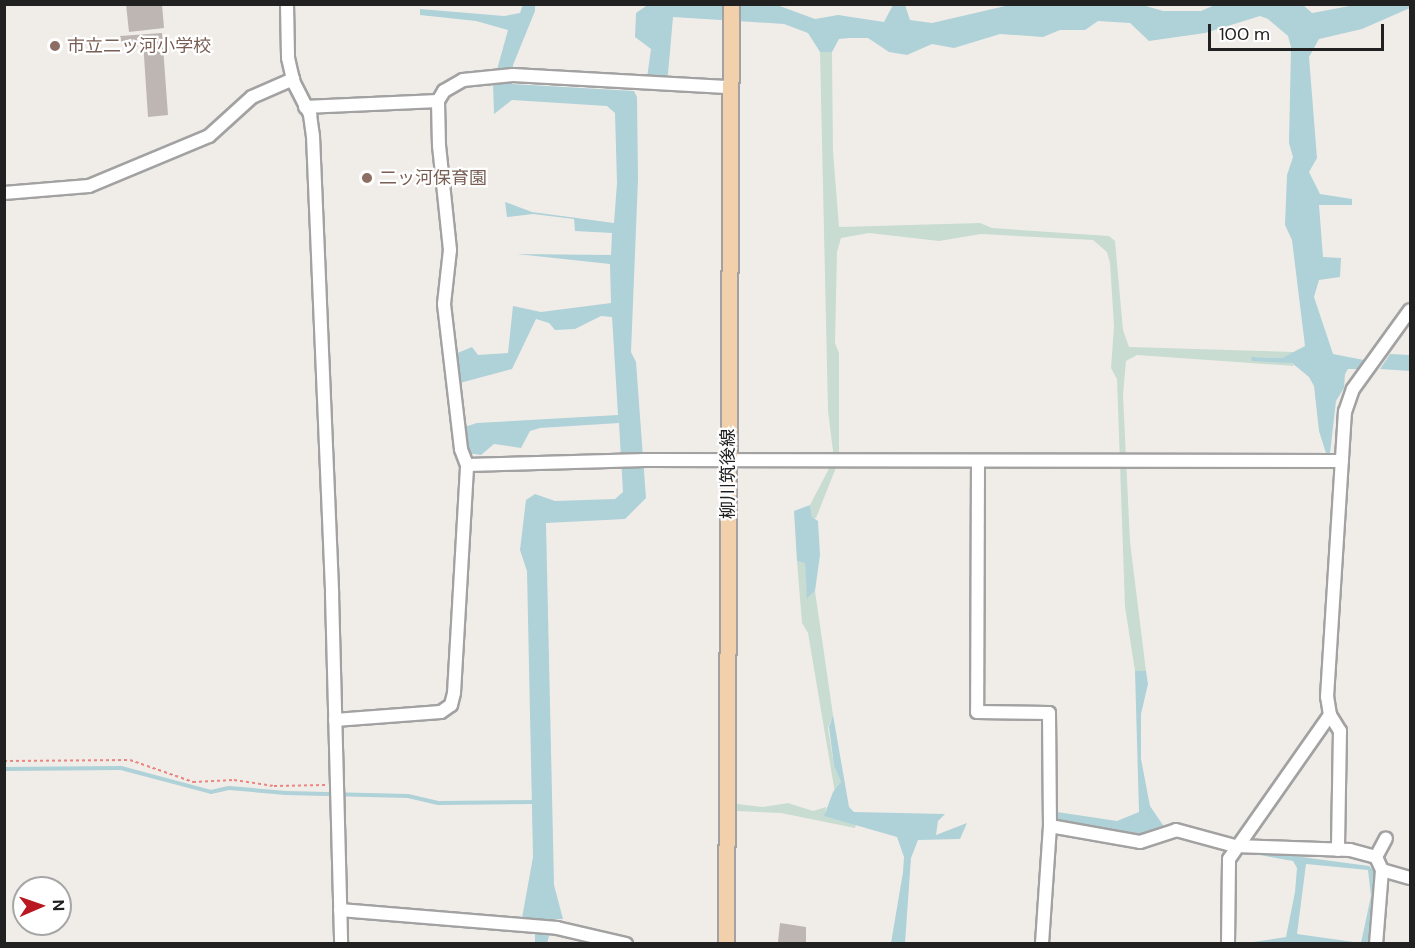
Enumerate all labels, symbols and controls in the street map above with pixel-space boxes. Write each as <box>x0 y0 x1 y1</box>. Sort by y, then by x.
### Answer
scale bar <box>1211 12 1386 50</box>
text: 100 m <box>1219 22 1270 46</box>
place label: 市立二ッ河小学校 <box>67 35 211 57</box>
marker: 市立二ッ河小学校 <box>48 39 62 53</box>
place label: 二ッ河保育園 <box>379 167 487 189</box>
marker: 二ッ河保育園 <box>360 171 374 185</box>
street label: 柳川筑後線 <box>717 429 739 519</box>
north arrow <box>12 876 72 936</box>
text: N <box>48 899 69 912</box>

